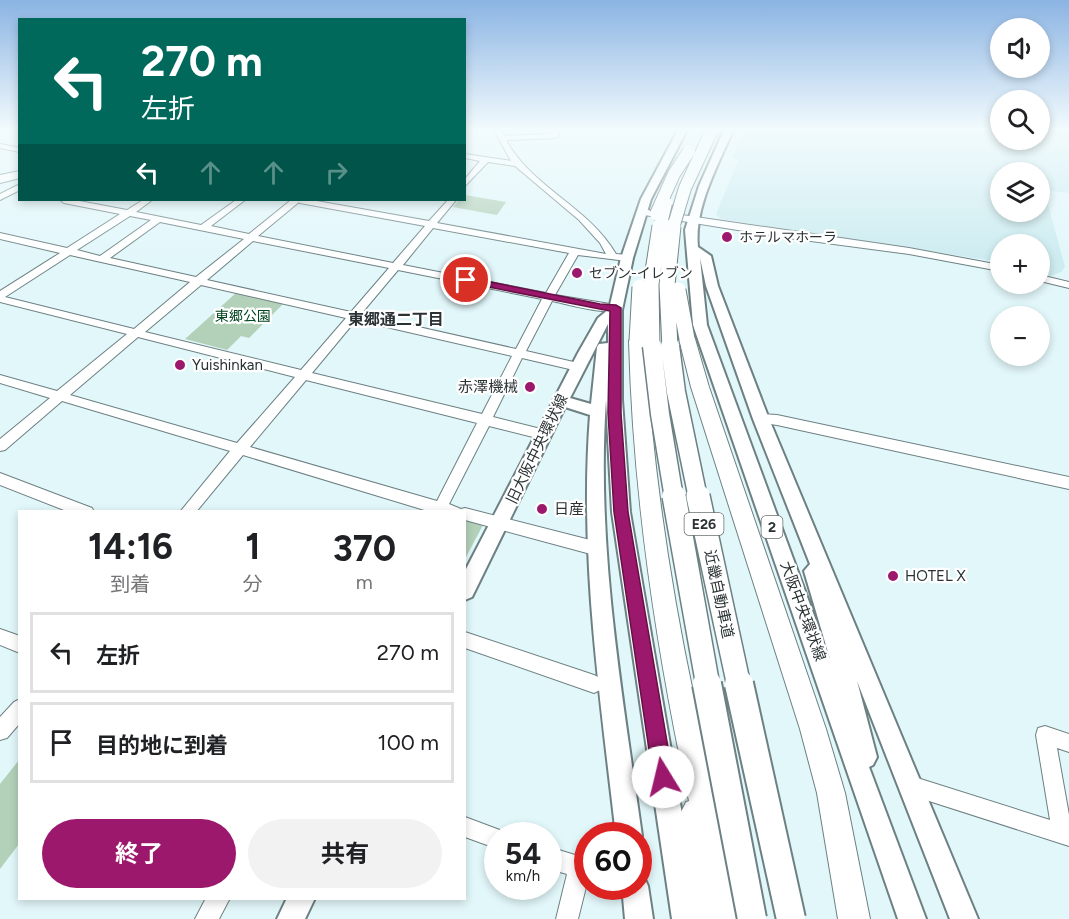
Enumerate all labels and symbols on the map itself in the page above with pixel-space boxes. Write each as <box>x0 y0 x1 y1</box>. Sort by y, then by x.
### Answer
place label: ホテルマホーラ <box>739 229 837 246</box>
marker: ホテルマホーラ <box>720 230 734 244</box>
pin <box>440 254 491 305</box>
place label: セブン-イレブン <box>589 265 693 282</box>
marker: セブン-イレブン <box>570 266 584 280</box>
park label: 東郷公園 <box>215 308 271 325</box>
district label: 東郷通二丁目 <box>348 310 444 329</box>
place label: Yuishinkan <box>192 356 263 374</box>
marker: Yuishinkan <box>173 358 187 372</box>
place label: 赤澤機械 <box>458 378 518 396</box>
marker: 赤澤機械 <box>523 380 537 394</box>
street label: 旧大阪中央環状線 <box>503 391 571 507</box>
place label: 日産 <box>554 500 584 518</box>
marker: 日産 <box>535 502 549 516</box>
road number: E26 <box>684 513 724 535</box>
road number: 2 <box>762 516 782 538</box>
street label: 近畿自動車道 <box>701 548 737 640</box>
street label: 大阪中央環状線 <box>777 559 829 663</box>
place label: HOTEL X <box>905 567 966 585</box>
marker: HOTEL X <box>886 569 900 583</box>
position arrow <box>631 745 695 809</box>
speed limit sign: 60 <box>574 822 652 900</box>

